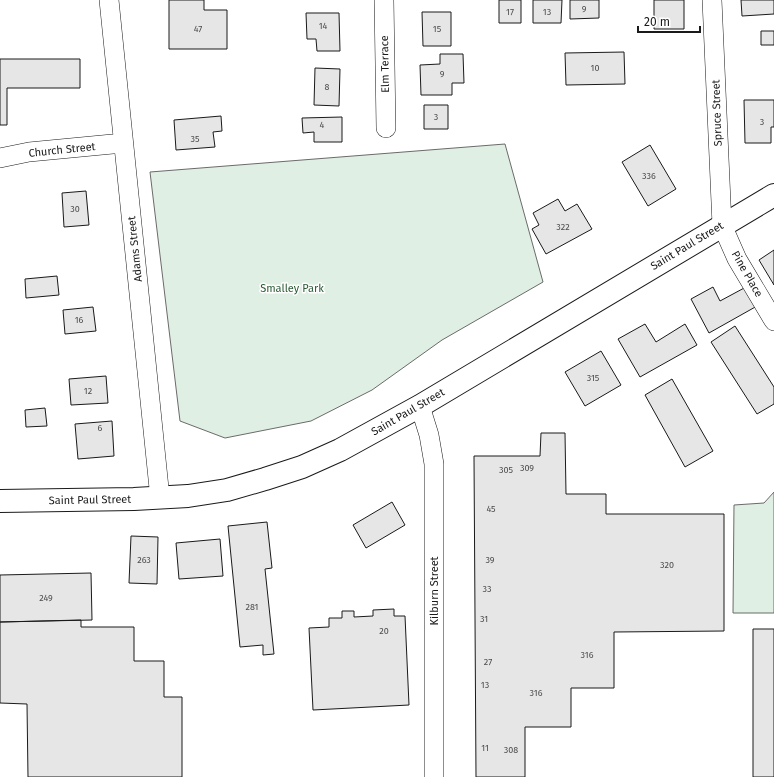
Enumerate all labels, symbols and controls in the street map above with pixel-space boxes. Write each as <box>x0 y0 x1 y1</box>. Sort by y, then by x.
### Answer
house number: 9 <box>582 4 587 14</box>
house number: 17 <box>506 7 514 17</box>
house number: 13 <box>543 7 551 17</box>
scale bar <box>638 8 700 34</box>
text: 20 m <box>644 15 670 29</box>
house number: 14 <box>319 21 328 31</box>
house number: 47 <box>194 24 202 34</box>
house number: 15 <box>433 24 442 34</box>
street label: Elm Terrace <box>378 35 392 93</box>
house number: 10 <box>591 63 599 73</box>
house number: 9 <box>440 69 445 79</box>
street label: Spruce Street <box>709 79 725 147</box>
house number: 8 <box>325 82 330 92</box>
house number: 3 <box>434 112 438 122</box>
house number: 3 <box>760 117 764 127</box>
house number: 4 <box>320 120 325 130</box>
house number: 35 <box>190 134 200 144</box>
street label: Church Street <box>28 140 96 160</box>
house number: 336 <box>642 171 656 181</box>
house number: 30 <box>70 204 80 214</box>
street label: Adams Street <box>125 215 145 283</box>
street label: Saint Paul Street <box>648 219 726 273</box>
house number: 322 <box>556 222 570 232</box>
street label: Pine Place <box>729 249 765 299</box>
park label: Smalley Park <box>260 282 324 295</box>
house number: 16 <box>75 315 84 325</box>
house number: 315 <box>587 373 600 383</box>
house number: 12 <box>84 386 92 396</box>
street label: Saint Paul Street <box>369 386 447 438</box>
house number: 6 <box>98 423 103 433</box>
house number: 309 <box>520 463 534 473</box>
house number: 305 <box>499 465 513 475</box>
street label: Saint Paul Street <box>49 493 131 507</box>
house number: 45 <box>486 504 496 514</box>
house number: 263 <box>137 555 151 565</box>
house number: 39 <box>485 555 495 565</box>
street label: Kilburn Street <box>428 556 441 626</box>
house number: 320 <box>660 560 674 570</box>
house number: 33 <box>483 584 491 594</box>
house number: 249 <box>39 593 53 603</box>
house number: 281 <box>245 602 259 612</box>
house number: 31 <box>480 614 488 624</box>
house number: 20 <box>379 626 389 636</box>
house number: 316 <box>581 650 594 660</box>
house number: 27 <box>484 657 492 667</box>
house number: 13 <box>481 680 489 690</box>
house number: 316 <box>530 688 543 698</box>
house number: 11 <box>481 743 489 753</box>
house number: 308 <box>504 745 518 755</box>

